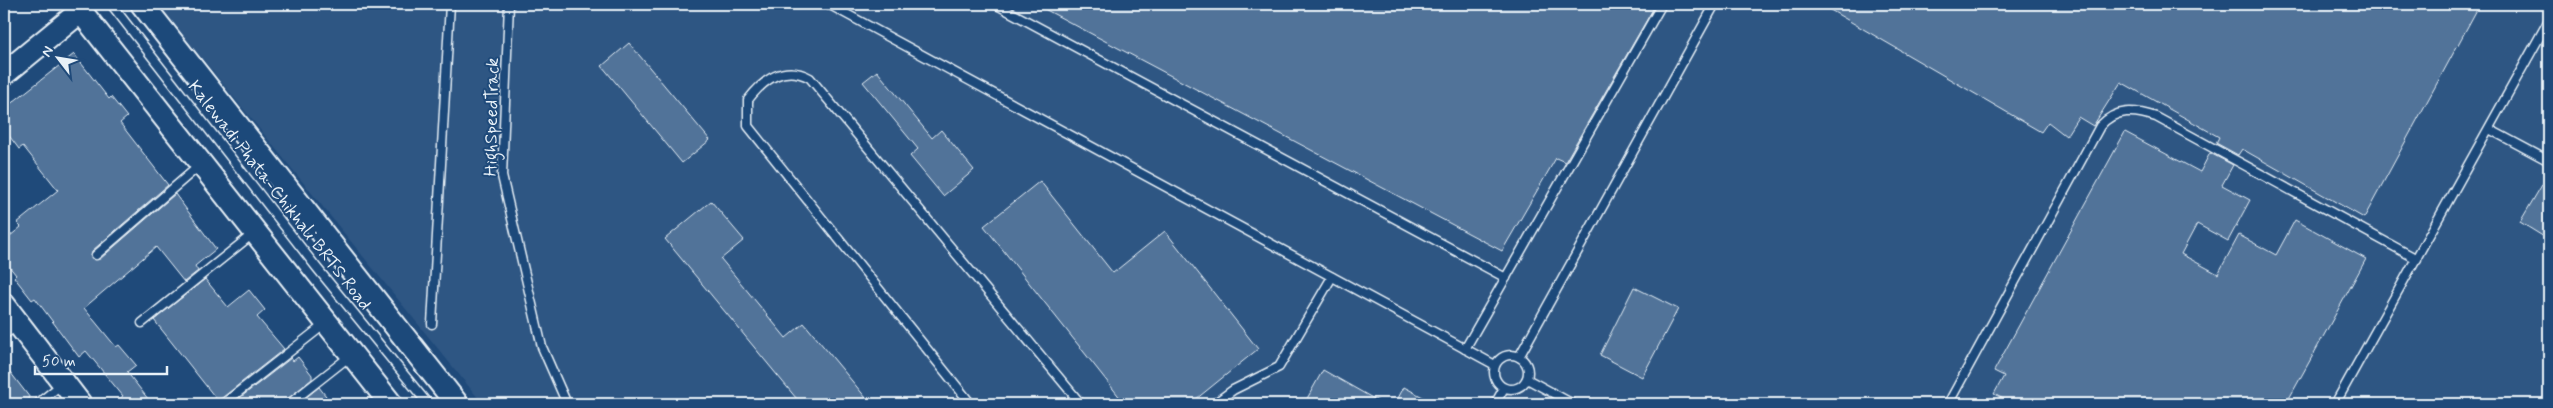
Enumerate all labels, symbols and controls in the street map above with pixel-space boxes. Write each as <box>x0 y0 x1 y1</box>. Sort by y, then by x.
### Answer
north arrow <box>32 32 82 82</box>
text: N <box>38 43 58 60</box>
street label: HighSpeedTrack <box>479 58 507 177</box>
street label: Kalewadi Phata-Chikhali BRTS Road <box>182 76 377 315</box>
scale bar <box>35 343 168 375</box>
text: 50 m <box>42 352 76 372</box>

